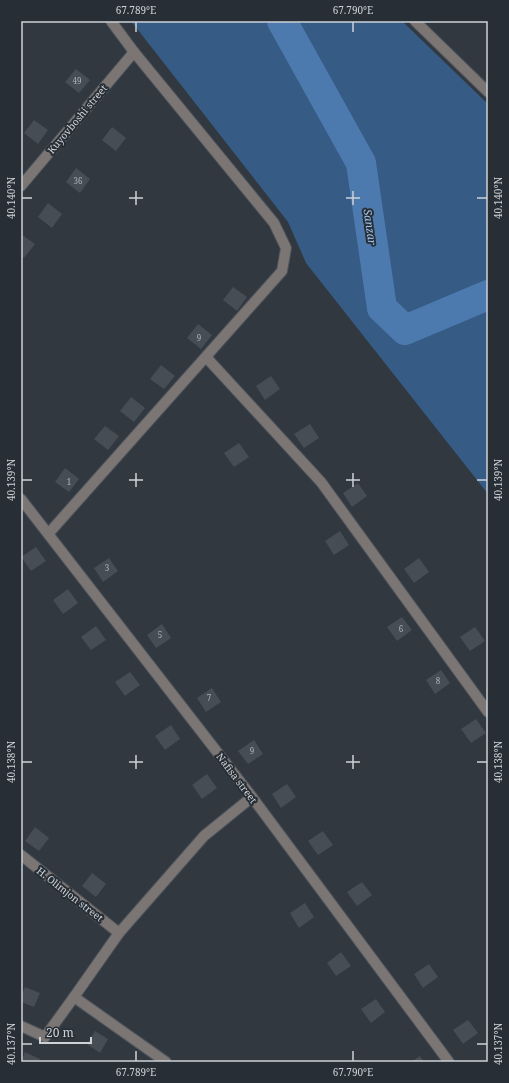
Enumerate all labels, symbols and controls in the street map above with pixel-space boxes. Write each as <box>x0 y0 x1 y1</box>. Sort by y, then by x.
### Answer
text: 67.789°E <box>116 3 156 17</box>
text: 67.790°E <box>333 3 373 17</box>
house number: 49 <box>73 75 81 86</box>
street label: Kuyovboshi street <box>44 81 110 156</box>
house number: 36 <box>74 175 83 186</box>
text: 40.140°N <box>4 177 18 219</box>
text: 40.140°N <box>491 177 505 219</box>
water label: Sanzar <box>361 208 381 247</box>
house number: 9 <box>197 332 201 343</box>
text: 40.139°N <box>4 459 18 501</box>
text: 40.139°N <box>491 459 505 501</box>
house number: 1 <box>67 476 71 487</box>
house number: 3 <box>105 562 110 573</box>
house number: 6 <box>399 623 404 634</box>
house number: 5 <box>158 629 162 640</box>
house number: 8 <box>436 675 441 686</box>
house number: 7 <box>207 692 212 703</box>
text: 40.138°N <box>4 741 18 783</box>
text: 40.138°N <box>491 741 505 783</box>
house number: 9 <box>250 745 254 756</box>
street label: Nafisa street <box>213 750 261 806</box>
street label: H. Olimjon street <box>34 864 107 925</box>
scale bar <box>40 1019 91 1045</box>
text: 40.137°N <box>4 1023 18 1065</box>
text: 40.137°N <box>491 1023 505 1065</box>
text: 20 m <box>46 1024 74 1041</box>
text: 67.789°E <box>116 1065 156 1079</box>
text: 67.790°E <box>333 1065 373 1079</box>

